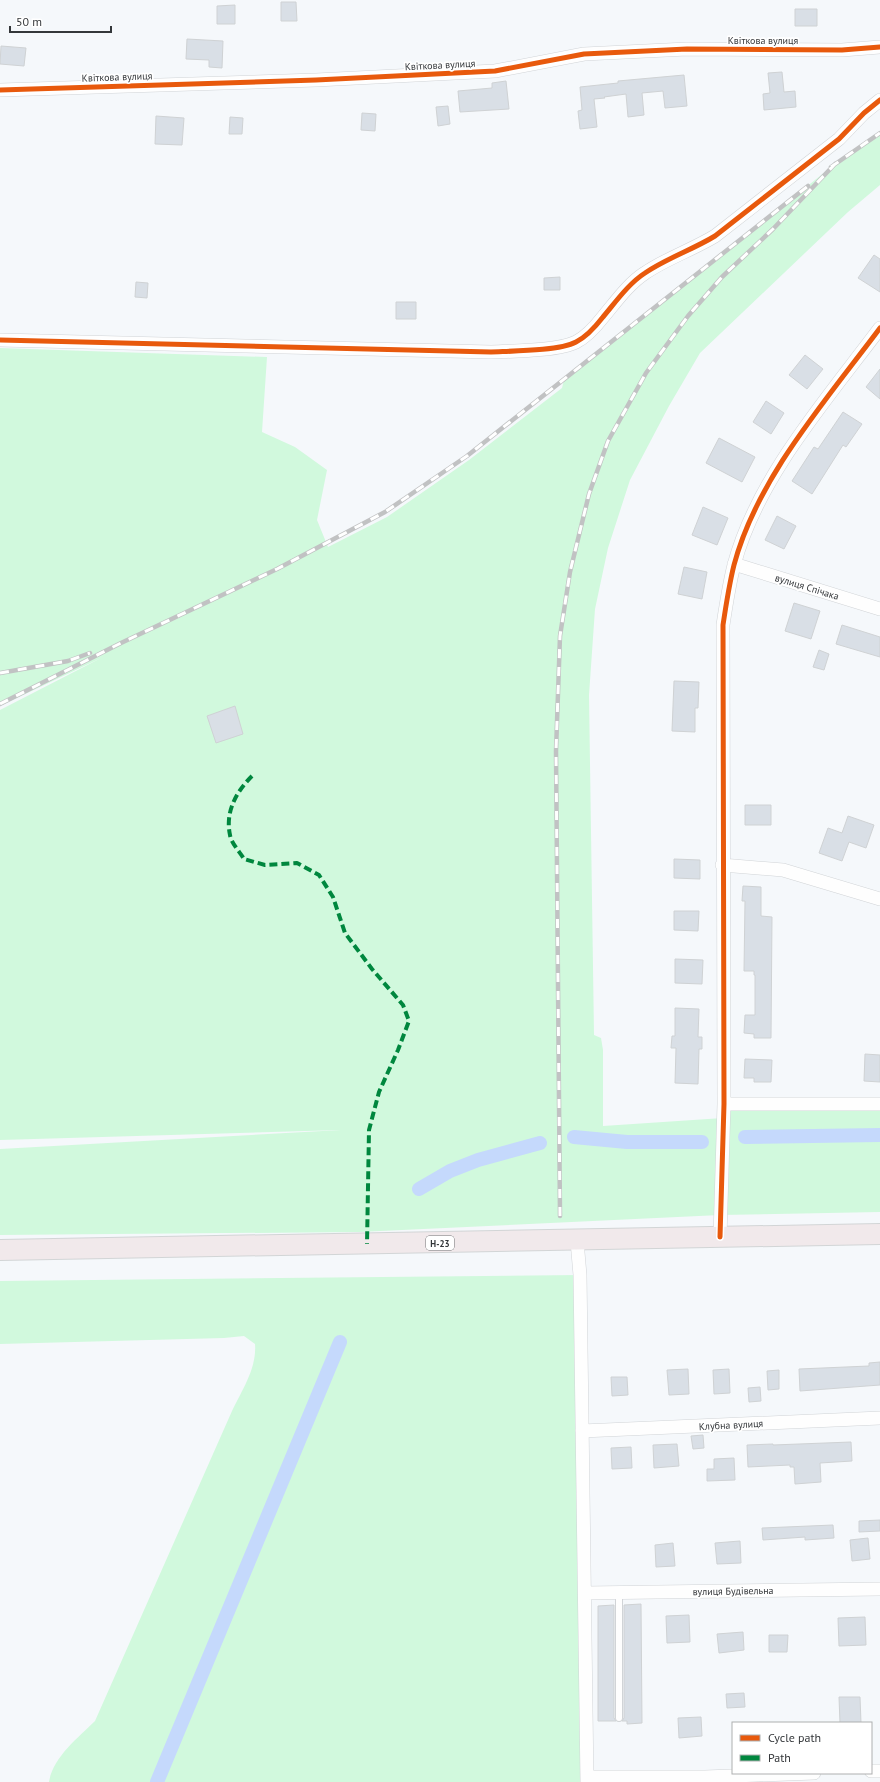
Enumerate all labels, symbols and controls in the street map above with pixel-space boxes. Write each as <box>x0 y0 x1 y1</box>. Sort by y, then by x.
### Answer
scale bar <box>10 8 111 34</box>
text: 50 m <box>16 14 42 29</box>
street label: Квіткова вулиця <box>728 34 799 47</box>
street label: Квіткова вулиця <box>404 57 476 73</box>
street label: Квіткова вулиця <box>81 69 153 85</box>
street label: вулиця Спічака <box>773 571 841 603</box>
road number: Н-23 <box>426 1236 454 1250</box>
street label: Клубна вулиця <box>698 1417 764 1433</box>
street label: вулиця Будівельна <box>692 1584 774 1598</box>
legend <box>732 1722 872 1774</box>
text: Cycle path <box>768 1730 821 1745</box>
text: Path <box>768 1750 791 1765</box>

